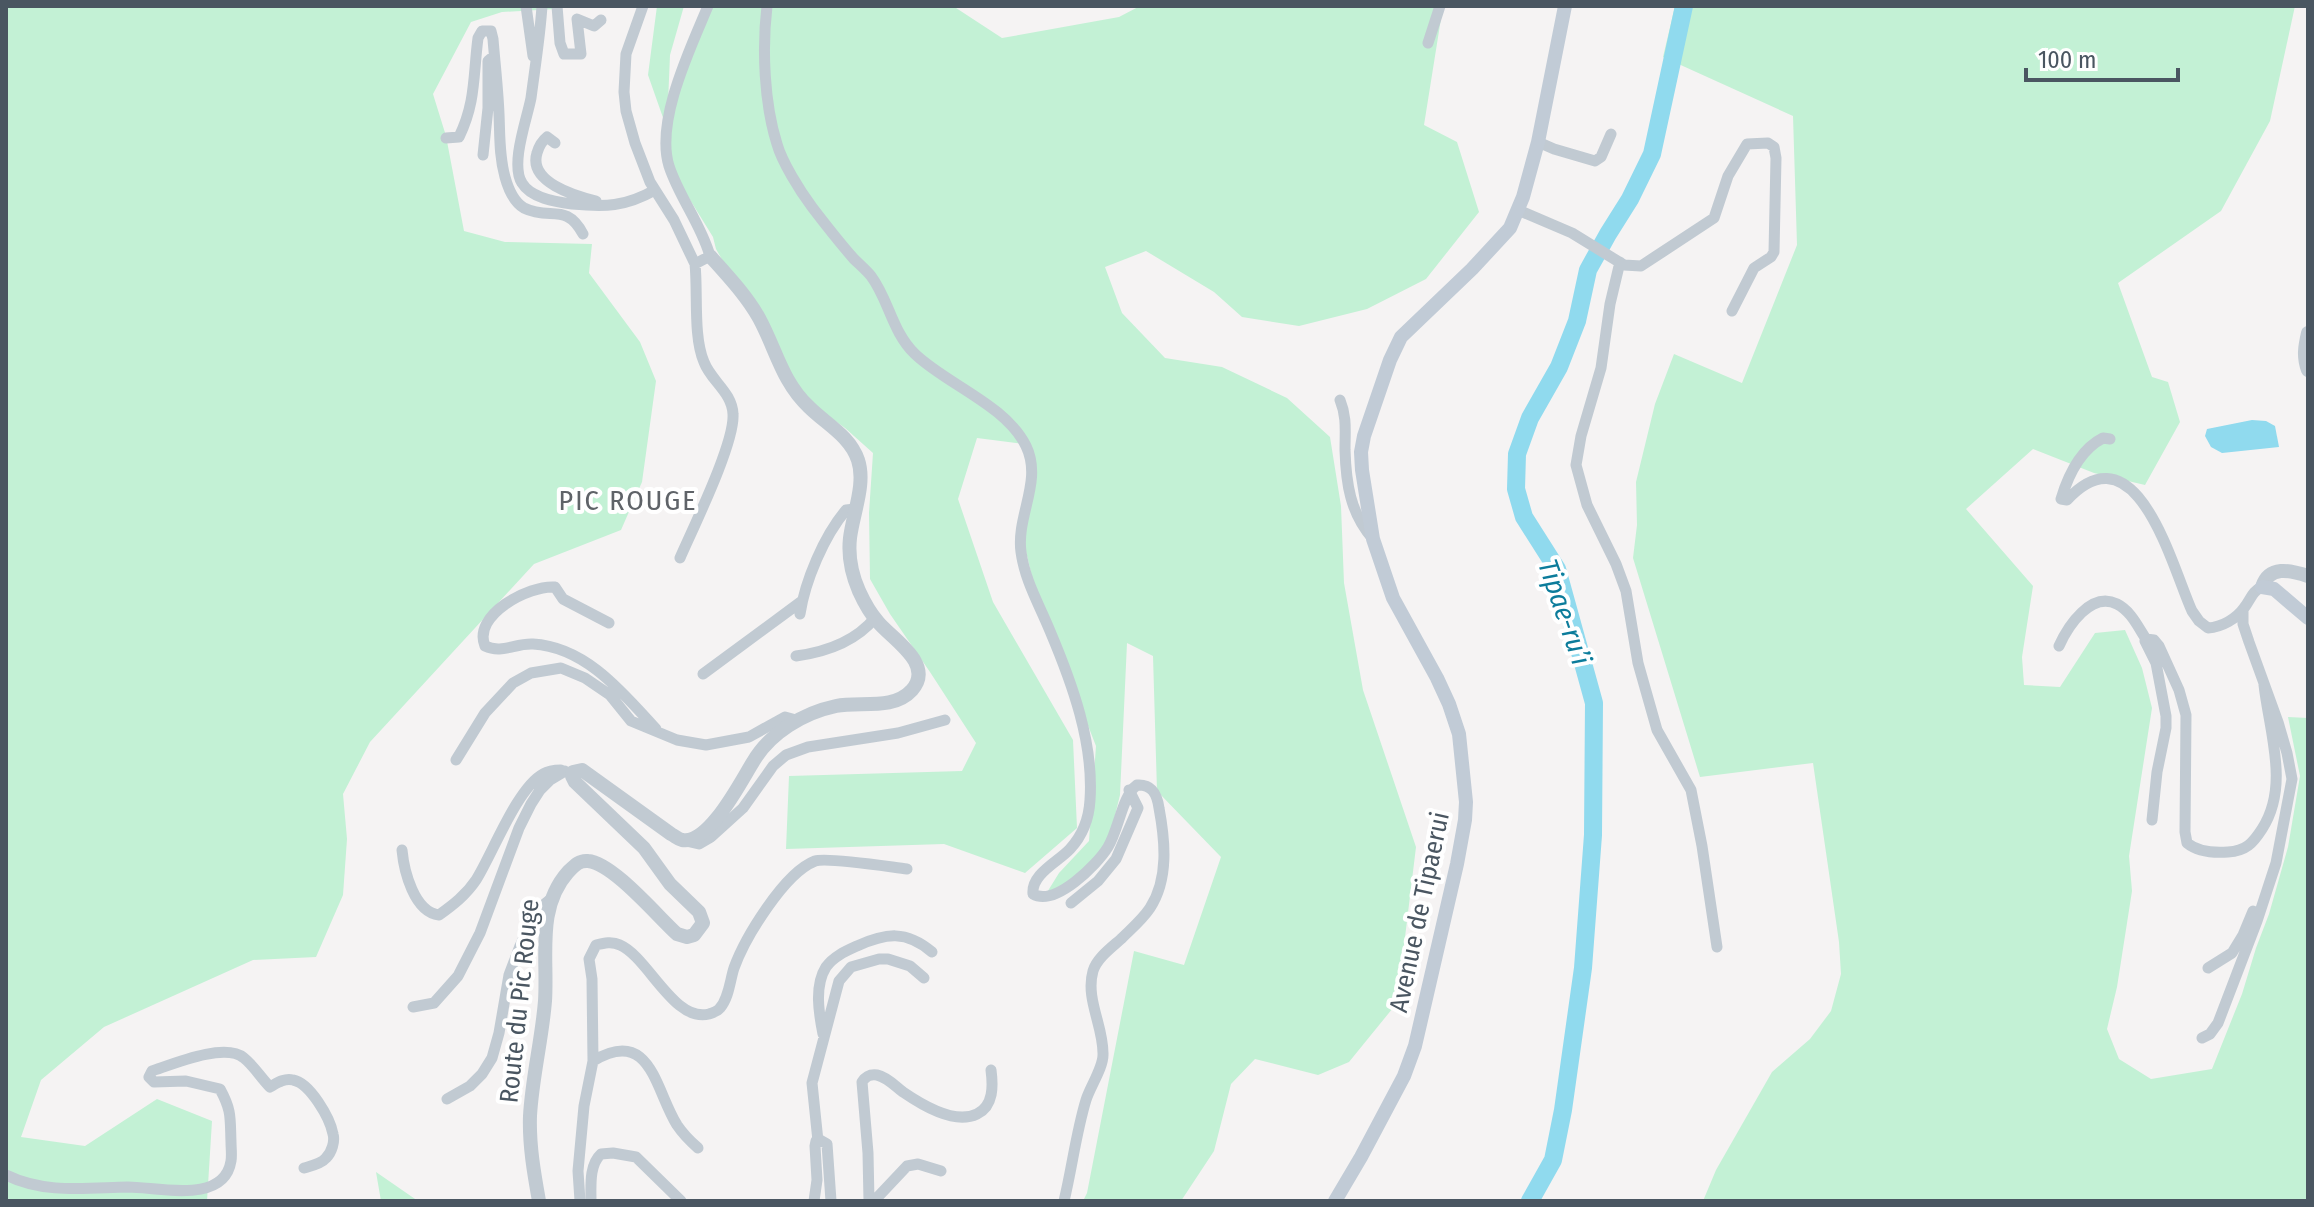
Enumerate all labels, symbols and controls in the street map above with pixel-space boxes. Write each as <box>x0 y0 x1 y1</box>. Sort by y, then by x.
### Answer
scale bar <box>2026 32 2178 82</box>
text: 100 m <box>2038 46 2096 74</box>
district label: PIC ROUGE <box>558 484 698 517</box>
water label: Tipae-ru’i <box>1531 555 1598 669</box>
street label: Avenue de Tipaerui <box>1383 809 1456 1015</box>
street label: Route du Pic Rouge <box>493 898 546 1105</box>

